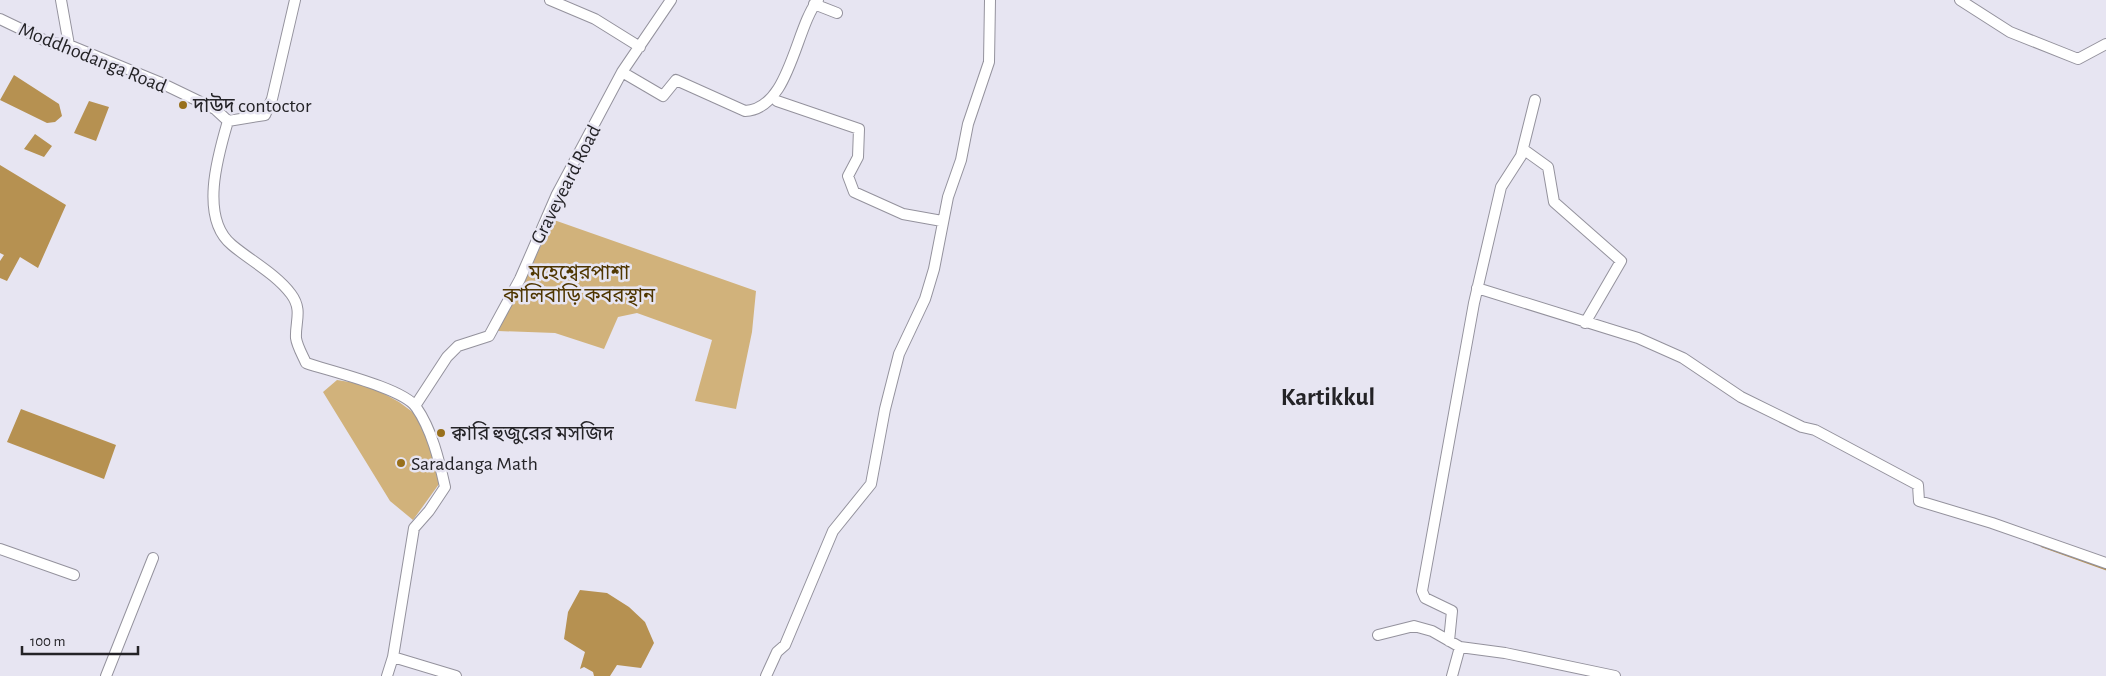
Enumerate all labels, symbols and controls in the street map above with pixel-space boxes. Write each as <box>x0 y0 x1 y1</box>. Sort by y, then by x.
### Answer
street label: Moddhodanga Road <box>16 19 169 97</box>
place label: দাউদ contoctor <box>192 93 312 116</box>
marker: দাউদ contoctor <box>177 99 189 111</box>
street label: Graveyeard Road <box>527 122 604 247</box>
park label: মহেশ্বেরপাশা কালিবাড়ি কবরস্থান <box>502 263 656 307</box>
district label: Kartikkul <box>1281 385 1375 410</box>
place label: ক্বারি হুজুরের মসজিদ <box>450 421 615 445</box>
marker: ক্বারি হুজুরের মসজিদ <box>435 427 447 439</box>
place label: Saradanga Math <box>411 454 538 474</box>
marker: Saradanga Math <box>395 457 407 469</box>
scale bar <box>22 624 139 656</box>
text: 100 m <box>30 634 65 649</box>

